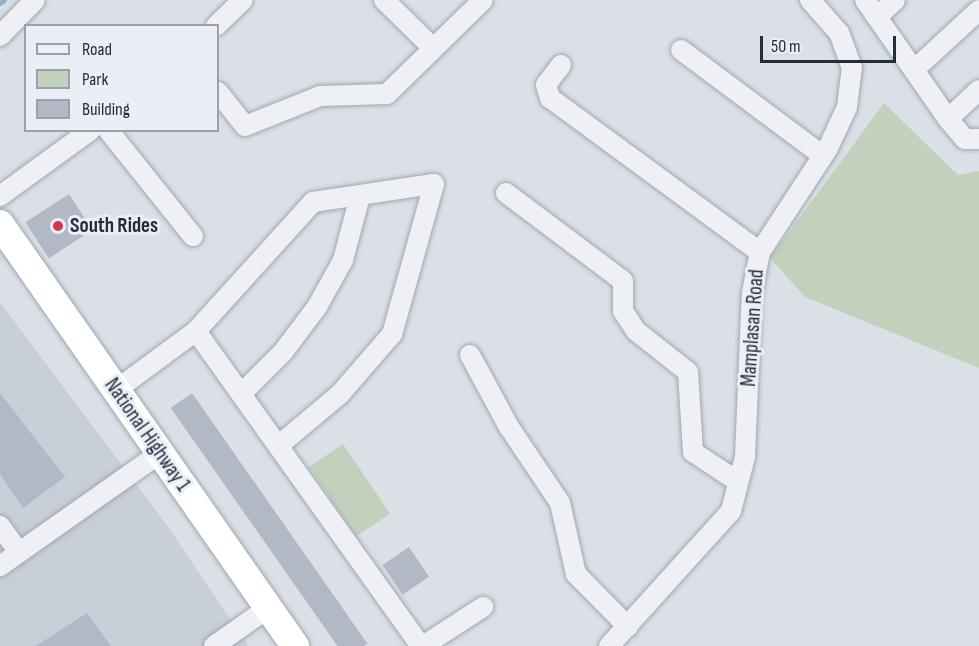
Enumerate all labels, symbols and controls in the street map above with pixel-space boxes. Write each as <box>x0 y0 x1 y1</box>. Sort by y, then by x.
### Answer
legend <box>24 24 219 132</box>
scale bar <box>763 24 900 62</box>
text: 50 m <box>771 36 801 57</box>
text: Road <box>82 39 112 60</box>
text: Park <box>82 69 108 90</box>
text: Building <box>82 99 130 120</box>
place label: South Rides <box>70 213 158 239</box>
marker: South Rides <box>51 219 65 233</box>
street label: Mamplasan Road <box>736 268 770 388</box>
street label: National Highway 1 <box>99 374 195 496</box>

